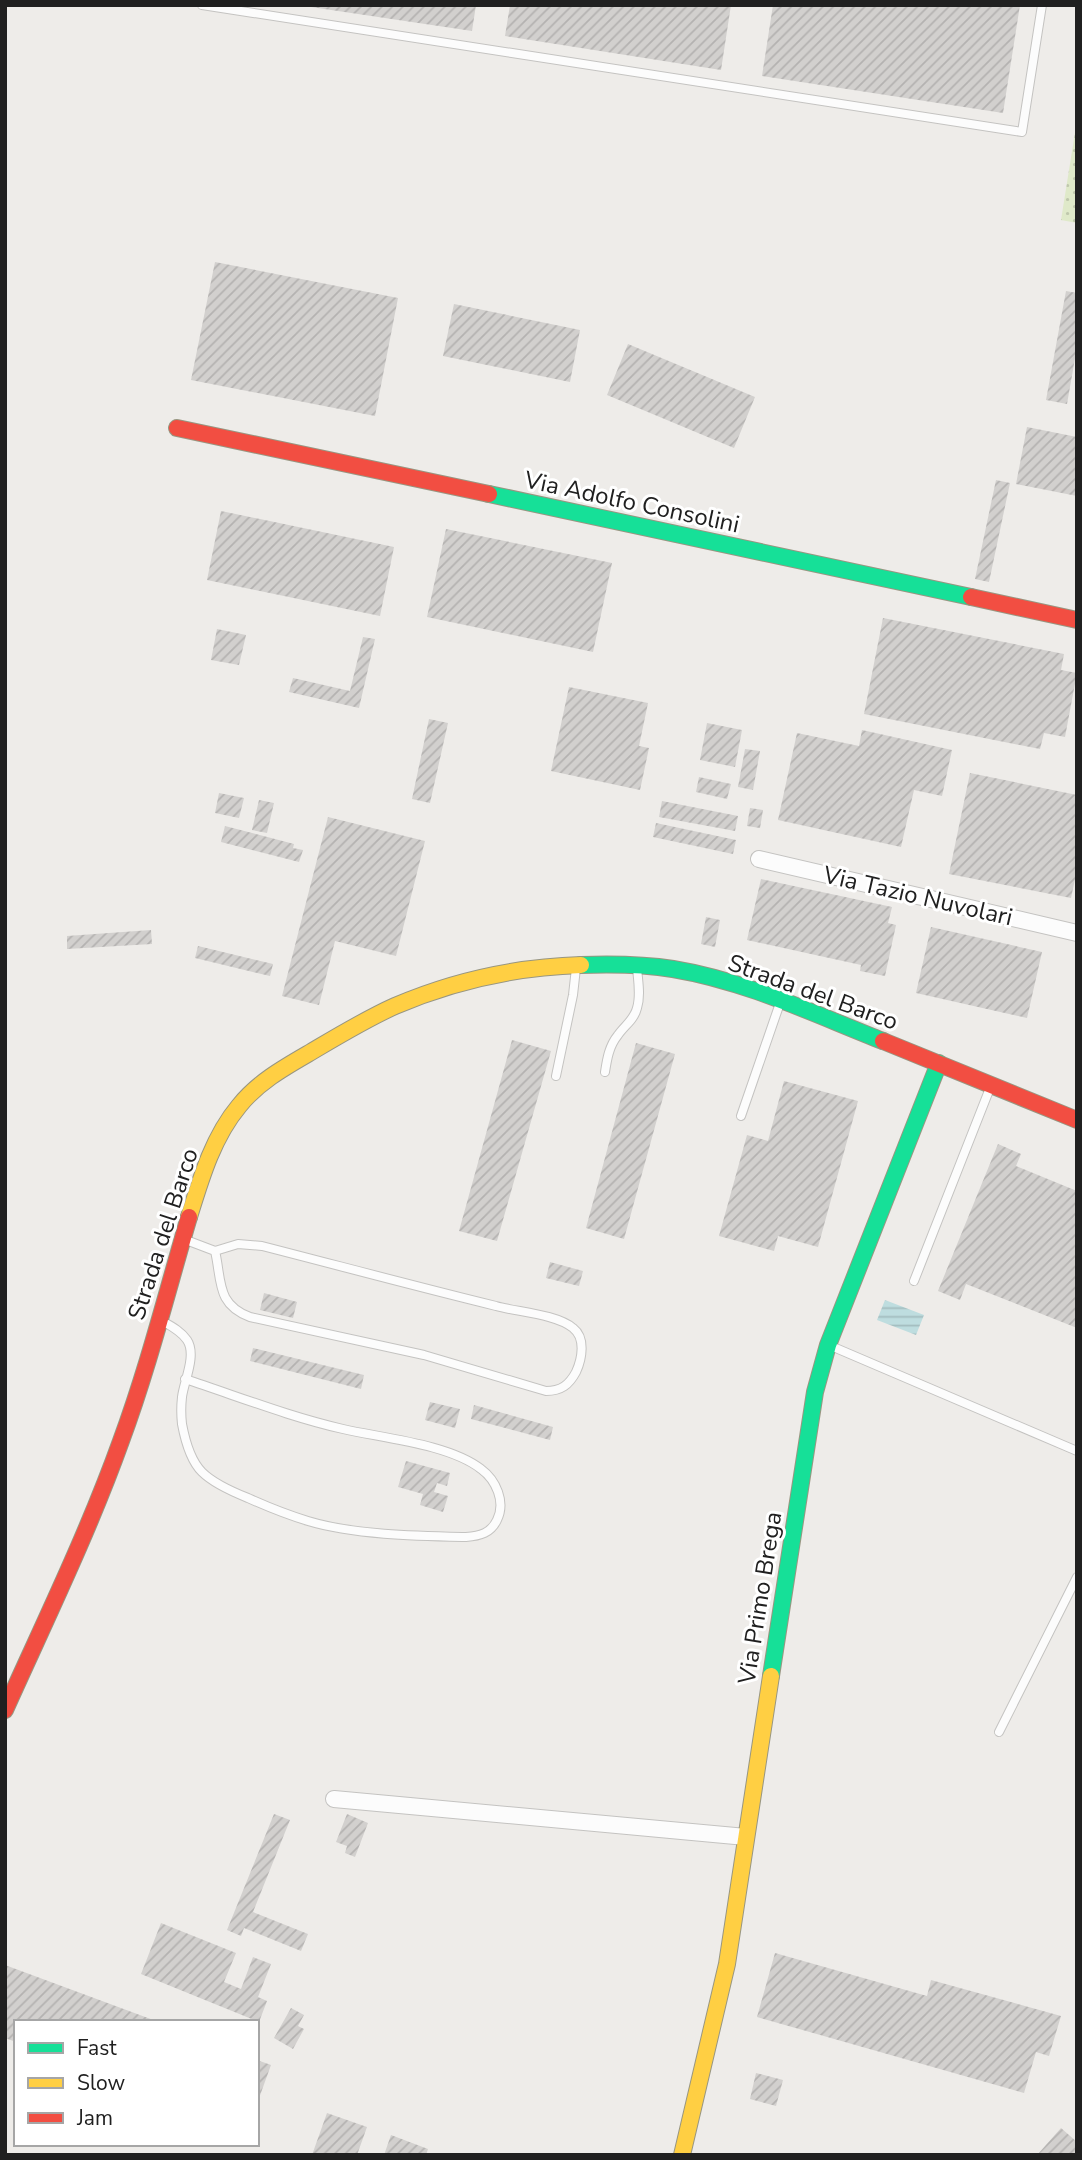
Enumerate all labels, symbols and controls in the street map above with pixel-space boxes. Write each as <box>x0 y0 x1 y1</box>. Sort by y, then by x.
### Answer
street label: Via Adolfo Consolini <box>521 463 742 540</box>
street label: Via Tazio Nuvolari <box>819 858 1016 933</box>
street label: Strada del Barco <box>724 946 902 1038</box>
street label: Strada del Barco <box>120 1144 206 1324</box>
street label: Via Primo Brega <box>730 1509 789 1688</box>
legend <box>14 2020 259 2146</box>
text: Fast <box>77 2034 117 2062</box>
text: Slow <box>77 2069 126 2097</box>
text: Jam <box>76 2104 113 2132</box>

